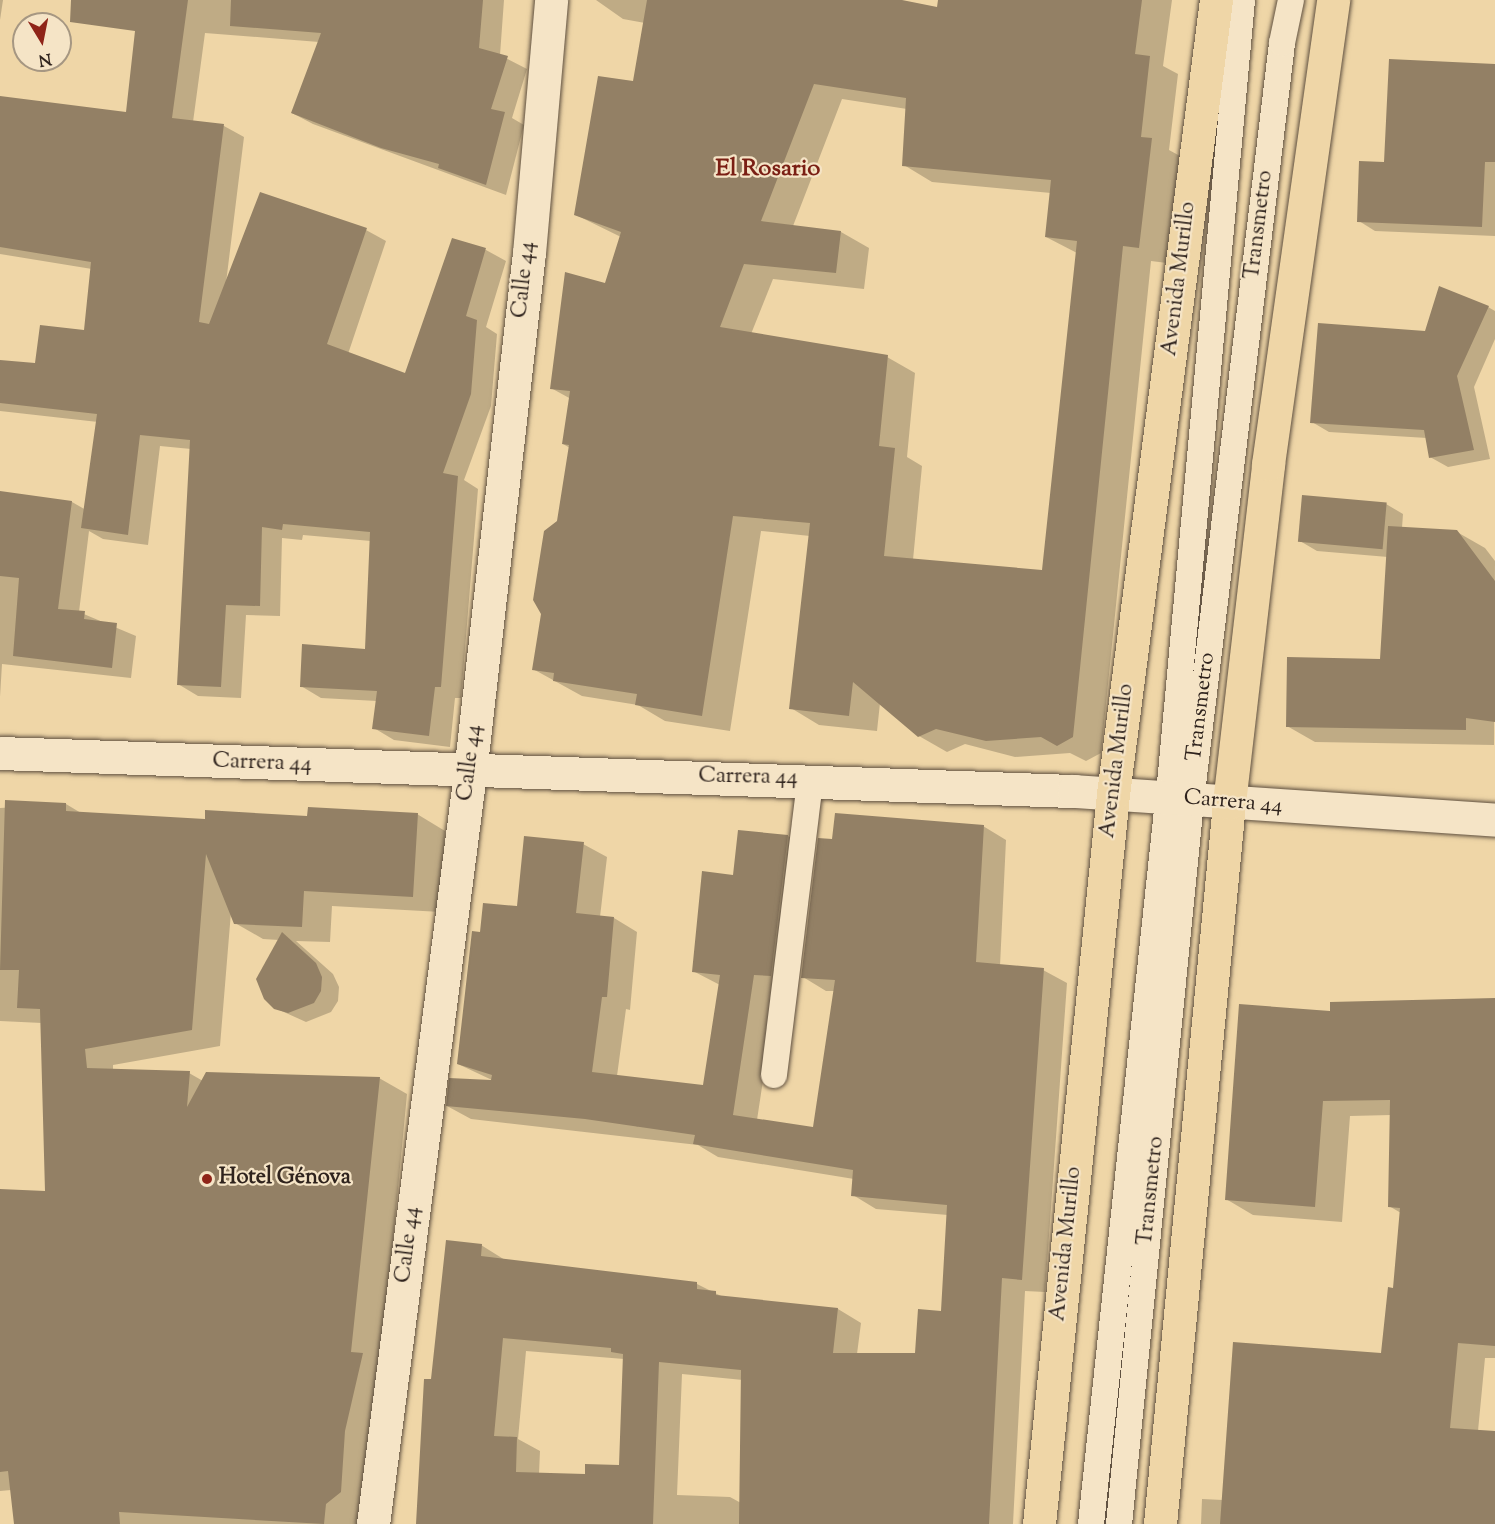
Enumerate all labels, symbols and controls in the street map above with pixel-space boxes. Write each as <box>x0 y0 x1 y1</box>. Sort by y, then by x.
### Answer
north arrow <box>12 12 72 72</box>
text: N <box>37 46 53 71</box>
district label: El Rosario <box>716 156 820 184</box>
street label: Transmetro <box>1240 169 1280 281</box>
street label: Avenida Murillo <box>1157 200 1203 358</box>
street label: Calle 44 <box>508 240 542 320</box>
street label: Transmetro <box>1182 651 1222 763</box>
street label: Avenida Murillo <box>1095 682 1141 840</box>
street label: Calle 44 <box>453 723 489 803</box>
street label: Carrera 44 <box>212 749 312 779</box>
street label: Carrera 44 <box>698 764 798 792</box>
street label: Carrera 44 <box>1182 786 1284 820</box>
street label: Transmetro <box>1133 1135 1171 1247</box>
street label: Avenida Murillo <box>1046 1165 1088 1323</box>
place label: Hotel Génova <box>219 1166 351 1192</box>
marker: Hotel Génova <box>200 1172 214 1186</box>
street label: Calle 44 <box>391 1205 427 1285</box>

